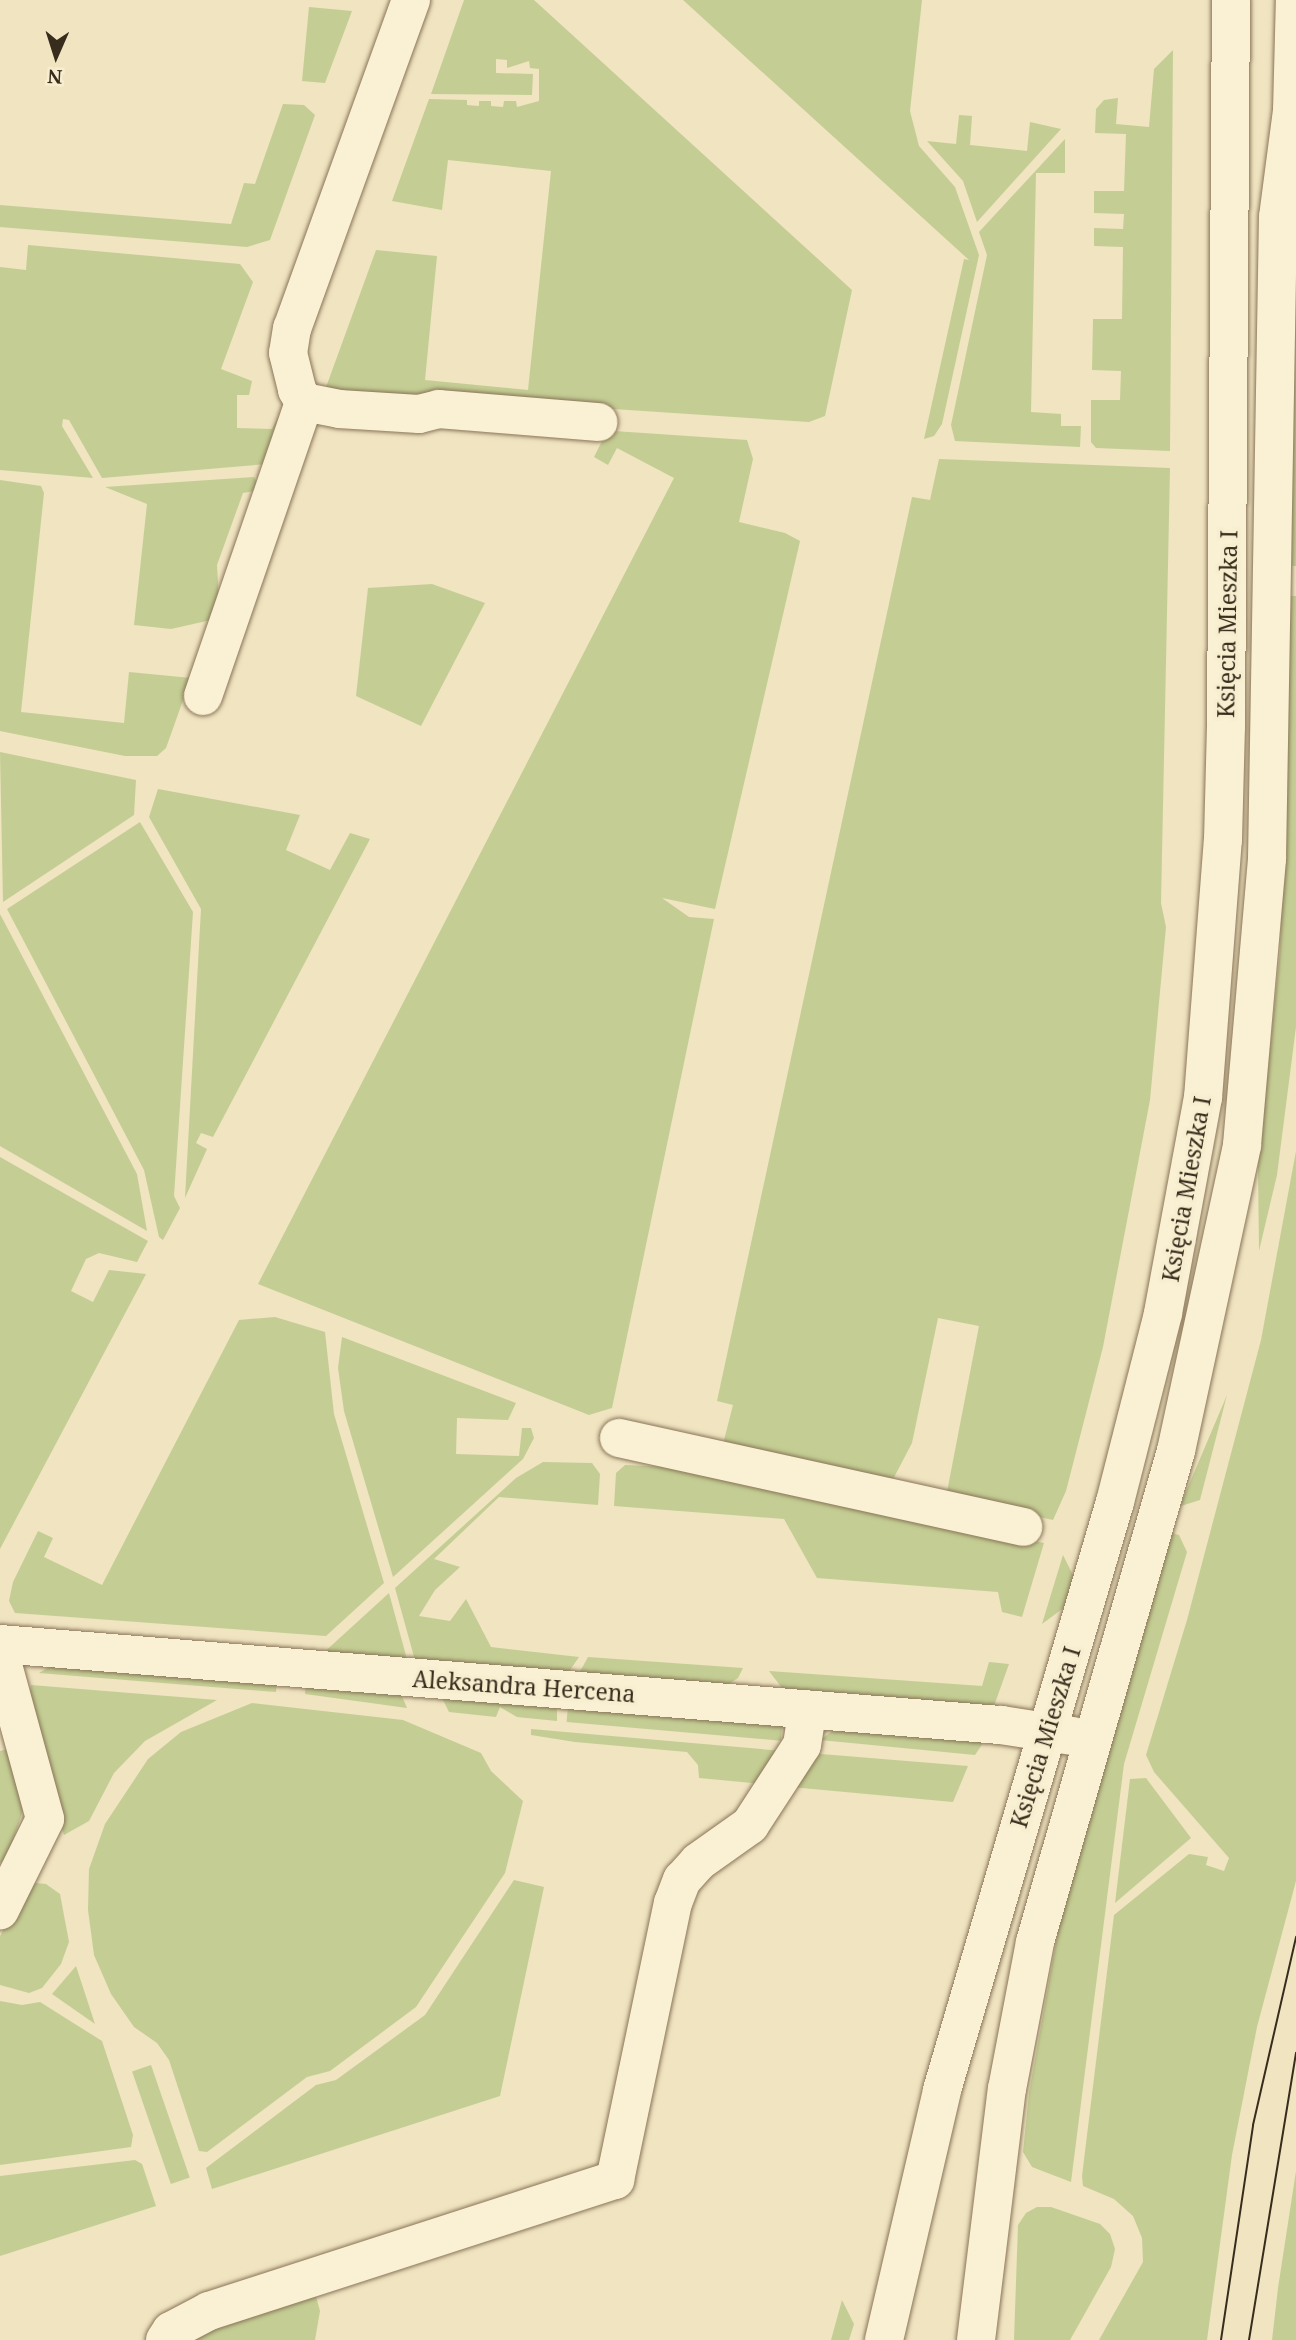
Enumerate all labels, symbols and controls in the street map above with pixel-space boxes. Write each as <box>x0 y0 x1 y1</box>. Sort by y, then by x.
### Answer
north arrow <box>21 21 91 91</box>
text: N <box>47 64 63 90</box>
street label: Księcia Mieszka I <box>1212 530 1242 718</box>
street label: Księcia Mieszka I <box>1156 1094 1216 1284</box>
street label: Księcia Mieszka I <box>1004 1643 1086 1831</box>
street label: Aleksandra Hercena <box>412 1664 636 1708</box>

